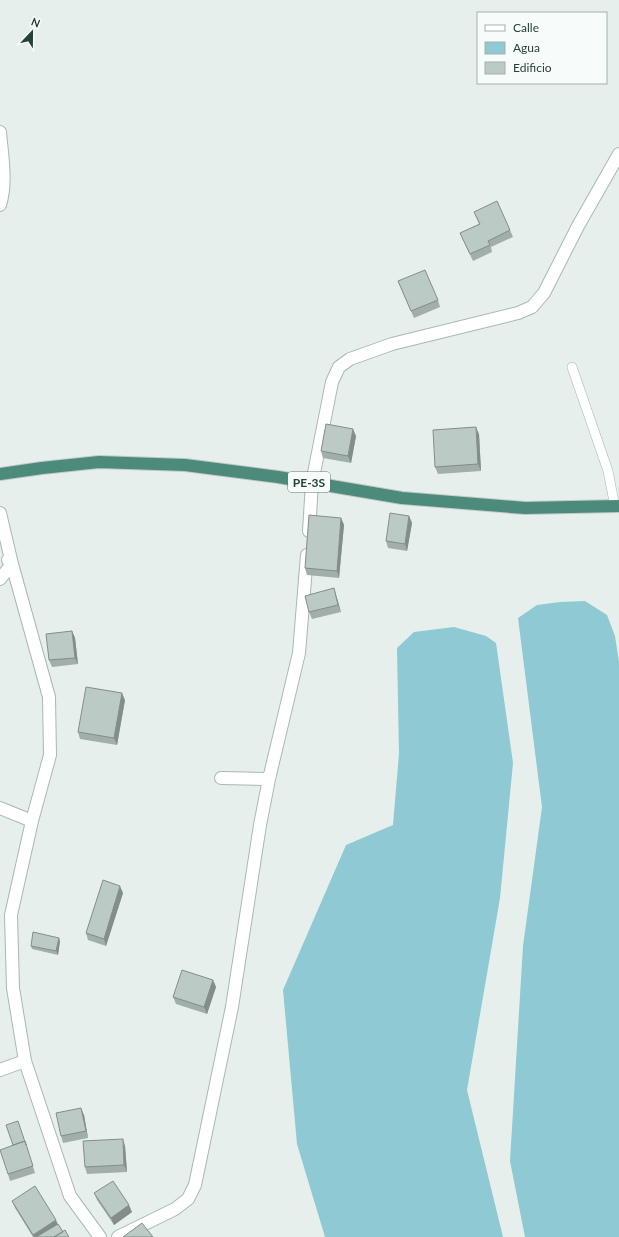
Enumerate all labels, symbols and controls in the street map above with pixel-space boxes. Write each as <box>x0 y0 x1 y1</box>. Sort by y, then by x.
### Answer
north arrow <box>12 12 52 52</box>
legend <box>477 12 607 84</box>
text: N <box>30 15 42 30</box>
text: Calle <box>513 20 539 35</box>
text: Agua <box>513 40 540 55</box>
text: Edificio <box>513 60 552 75</box>
road number: PE-3S <box>288 472 330 492</box>

